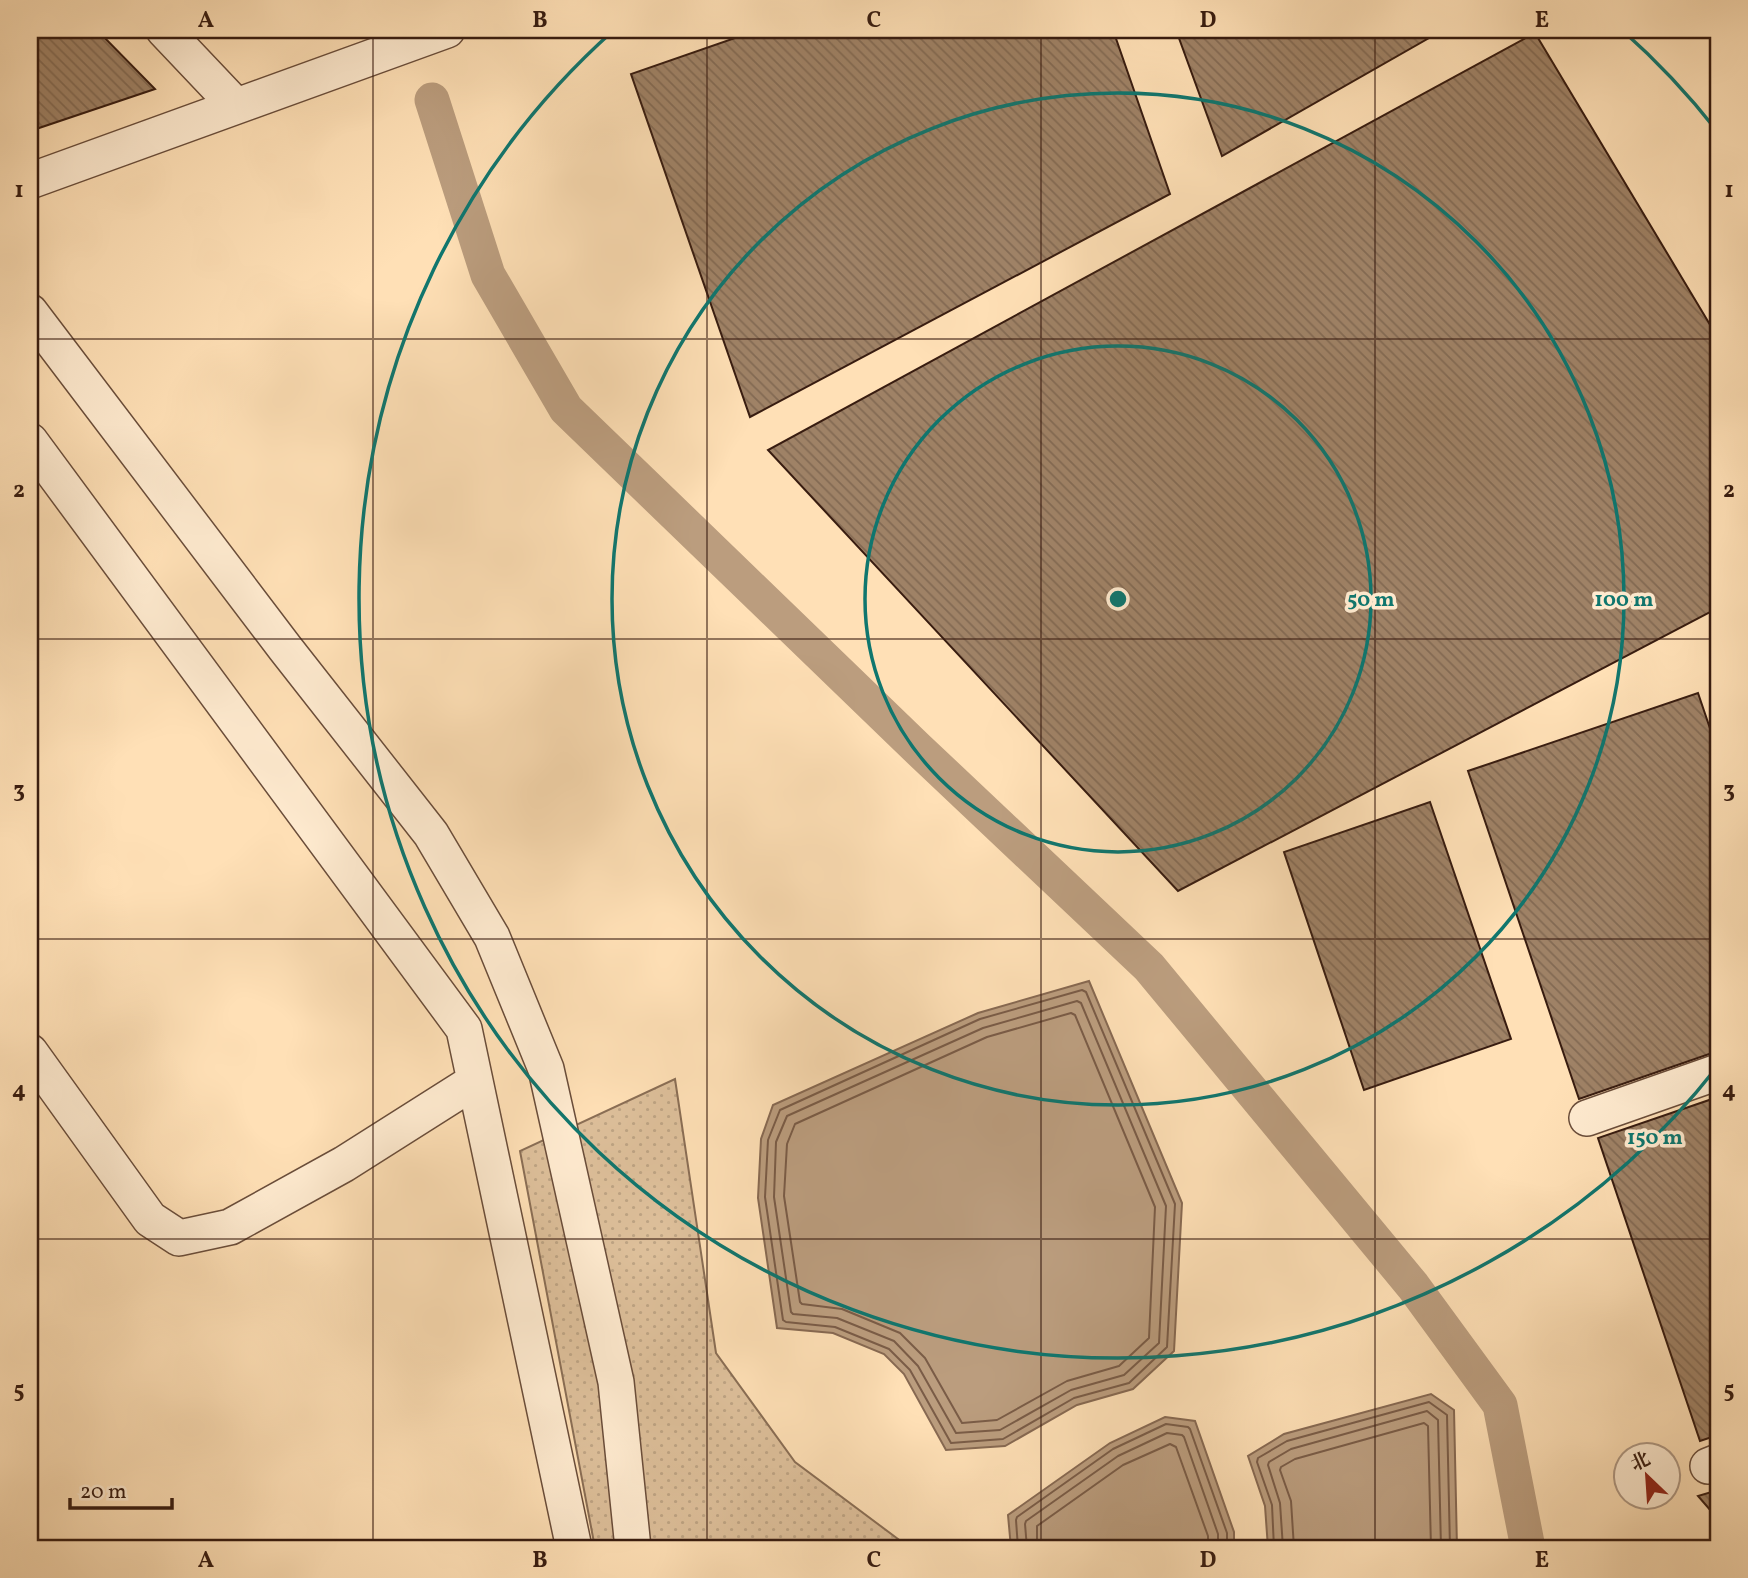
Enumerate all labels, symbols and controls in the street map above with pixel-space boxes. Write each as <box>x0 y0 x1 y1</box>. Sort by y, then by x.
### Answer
text: A <box>198 5 214 37</box>
text: B <box>532 5 548 37</box>
text: C <box>867 5 881 37</box>
text: D <box>1200 5 1217 37</box>
text: E <box>1535 5 1549 37</box>
text: 1 <box>14 175 24 207</box>
text: 1 <box>1724 175 1734 207</box>
text: 2 <box>13 475 25 507</box>
text: 2 <box>1723 475 1735 507</box>
text: 50 m <box>1347 586 1395 615</box>
text: 100 m <box>1594 586 1654 615</box>
centre of rings <box>1106 587 1130 611</box>
text: 3 <box>13 775 25 807</box>
text: 3 <box>1723 775 1735 807</box>
text: 4 <box>12 1075 26 1107</box>
text: 4 <box>1722 1075 1736 1107</box>
text: 150 m <box>1627 1124 1683 1153</box>
text: 5 <box>13 1375 25 1407</box>
text: 5 <box>1723 1375 1735 1407</box>
north arrow <box>1612 1442 1682 1512</box>
text: 北 <box>1627 1447 1655 1478</box>
scale bar <box>70 1466 172 1510</box>
text: 20 m <box>80 1478 126 1507</box>
text: A <box>198 1545 214 1577</box>
text: B <box>532 1545 548 1577</box>
text: C <box>867 1545 881 1577</box>
text: D <box>1200 1545 1217 1577</box>
text: E <box>1535 1545 1549 1577</box>

